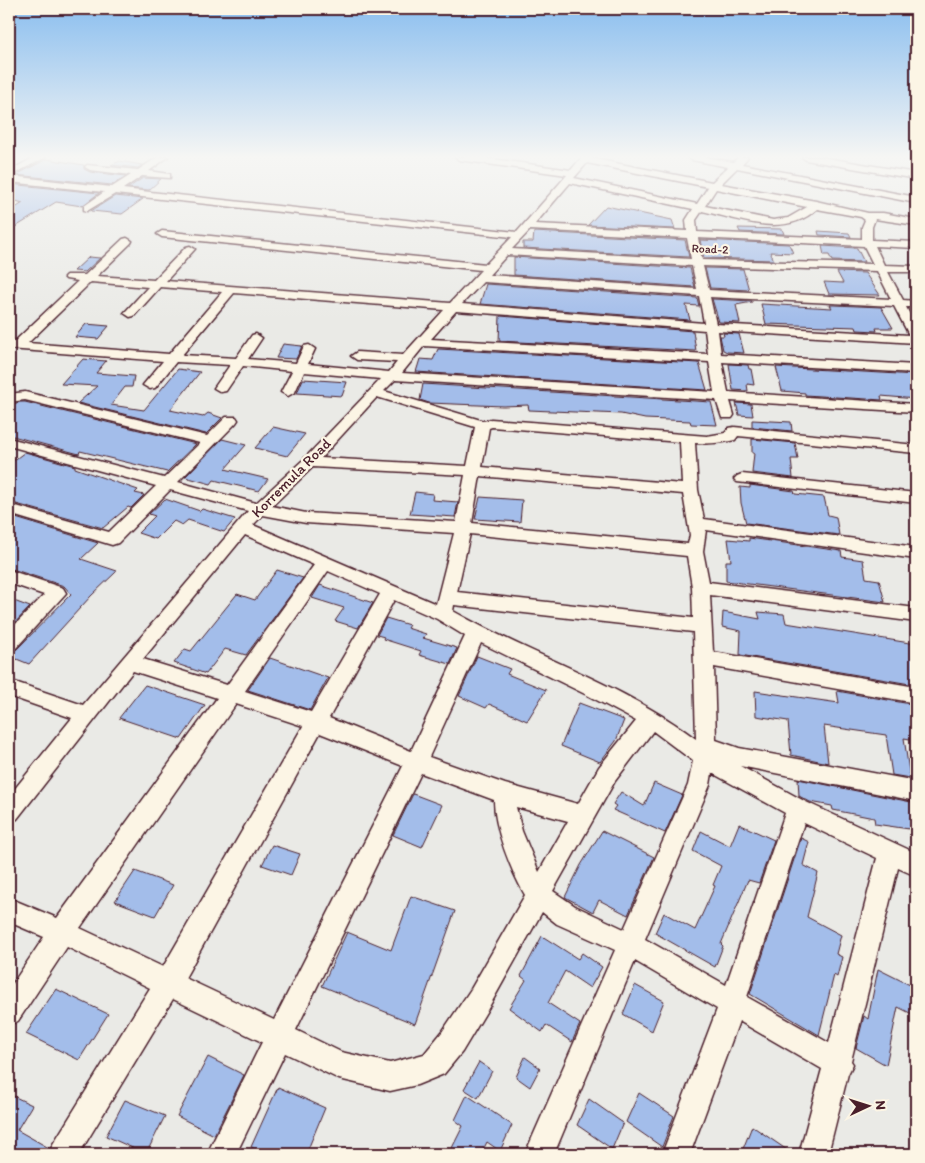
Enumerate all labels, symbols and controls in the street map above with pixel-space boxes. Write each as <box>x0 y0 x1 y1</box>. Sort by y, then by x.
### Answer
street label: Road-2 <box>691 241 729 257</box>
street label: Korremula Road <box>248 435 334 521</box>
north arrow <box>842 1080 892 1130</box>
text: N <box>872 1100 889 1110</box>

